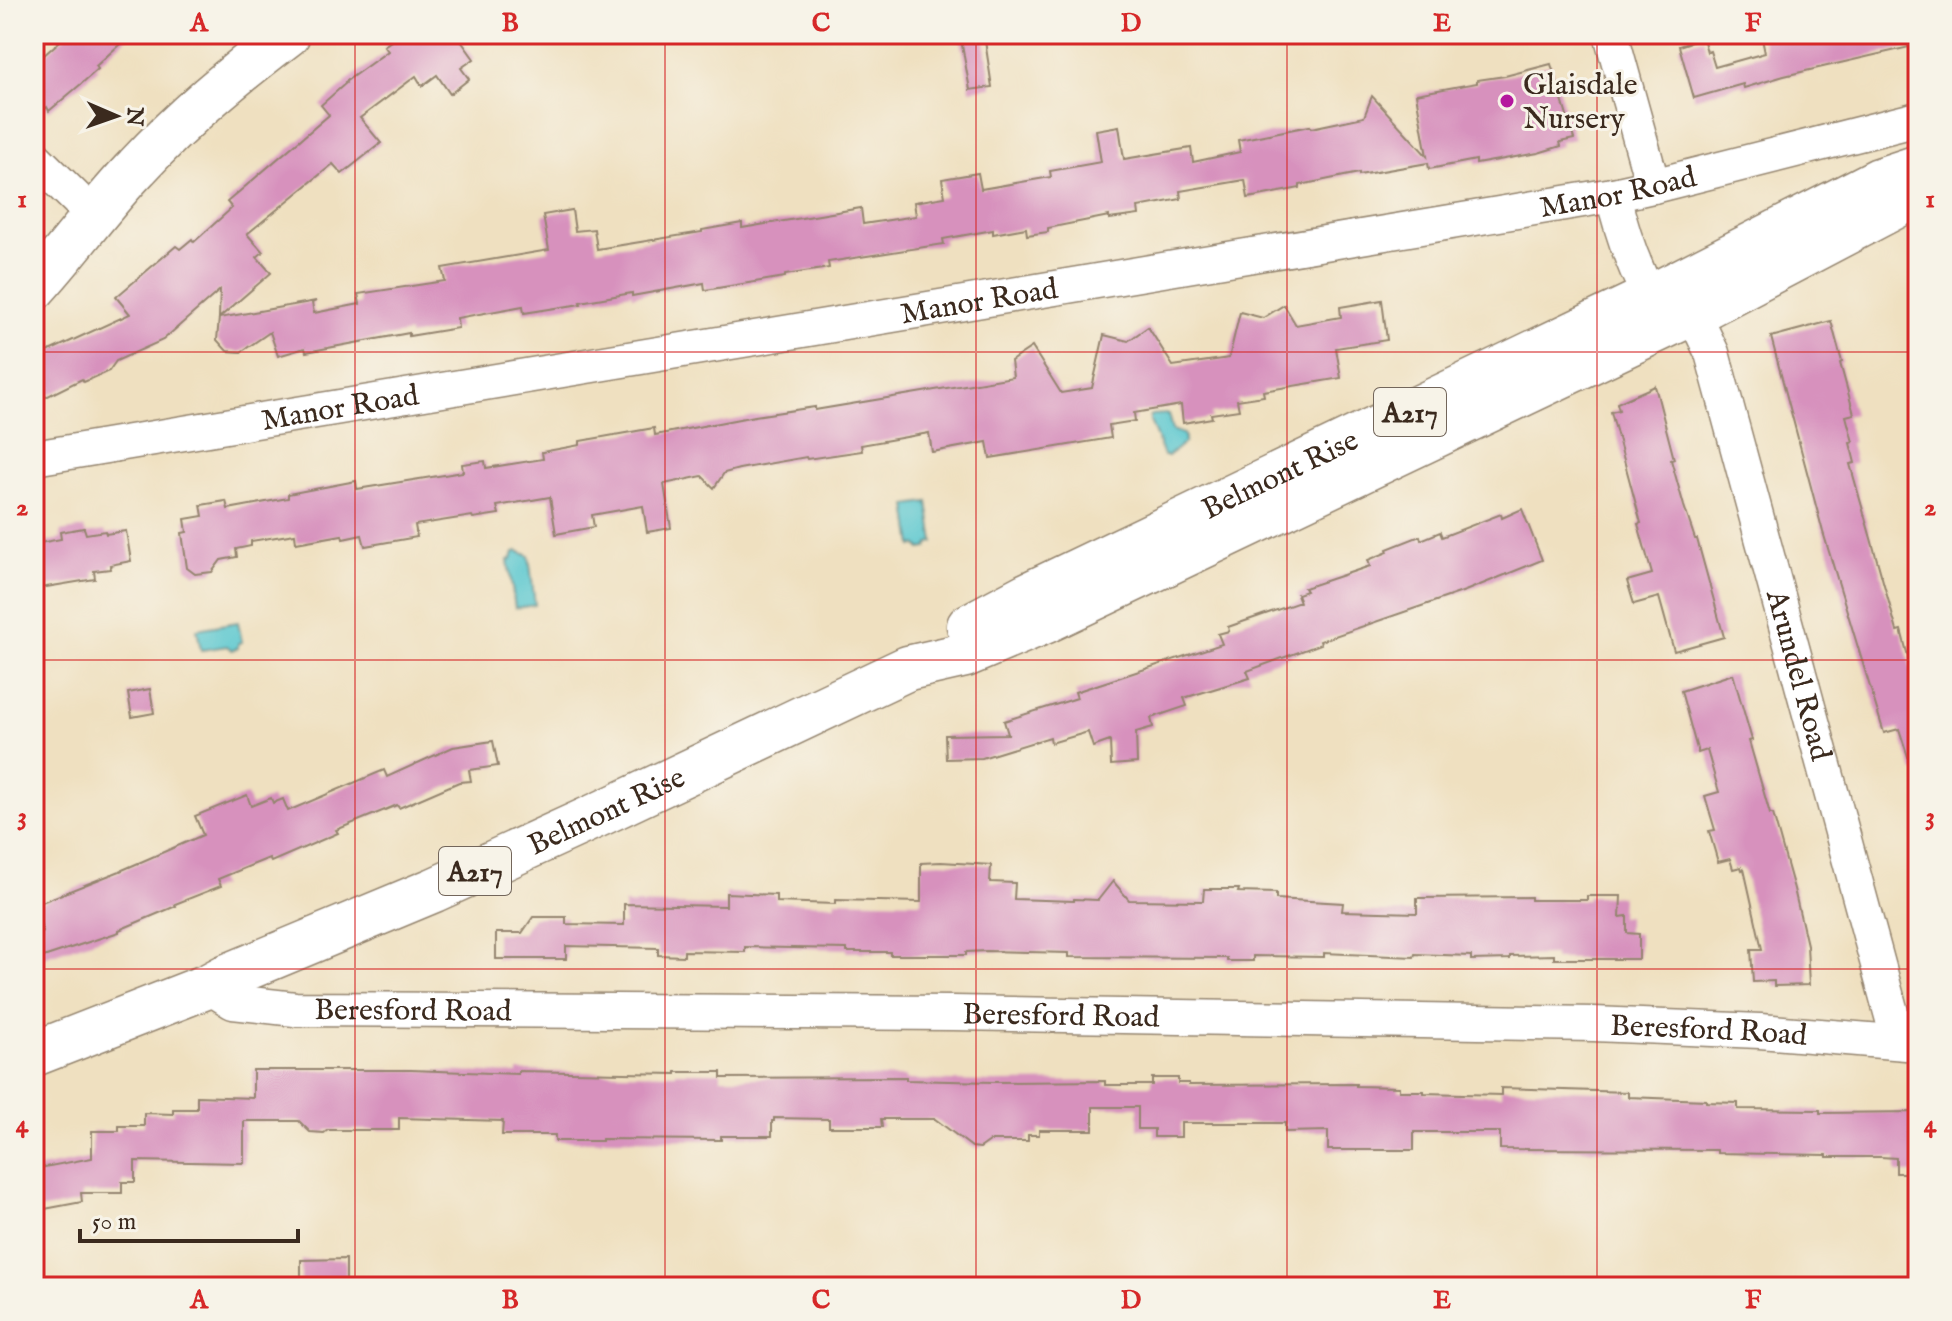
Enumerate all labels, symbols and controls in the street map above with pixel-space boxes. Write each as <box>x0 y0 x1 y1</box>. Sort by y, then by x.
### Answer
text: A <box>189 7 209 40</box>
text: B <box>501 7 519 40</box>
text: C <box>812 7 831 40</box>
text: D <box>1121 7 1142 40</box>
text: E <box>1433 7 1451 40</box>
text: F <box>1745 7 1762 40</box>
place label: Glaisdale Nursery <box>1523 67 1637 139</box>
north arrow <box>76 76 156 156</box>
marker: Glaisdale Nursery <box>1498 92 1516 110</box>
text: N <box>120 106 148 127</box>
street label: Manor Road <box>1537 159 1701 228</box>
text: 1 <box>17 183 27 216</box>
text: 1 <box>1925 183 1935 216</box>
street label: Manor Road <box>898 271 1062 334</box>
street label: Manor Road <box>259 377 422 441</box>
road number: A217 <box>1374 388 1446 436</box>
street label: Belmont Rise <box>1196 422 1365 529</box>
text: 2 <box>16 491 28 524</box>
text: 2 <box>1924 491 1936 524</box>
street label: Arundel Road <box>1756 585 1839 766</box>
street label: Belmont Rise <box>523 759 692 865</box>
text: 3 <box>17 800 27 833</box>
text: 3 <box>1925 800 1935 833</box>
road number: A217 <box>439 847 511 895</box>
street label: Beresford Road <box>314 992 513 1031</box>
street label: Beresford Road <box>962 996 1161 1038</box>
street label: Beresford Road <box>1609 1008 1810 1056</box>
text: 4 <box>16 1108 30 1141</box>
text: 4 <box>1924 1108 1938 1141</box>
scale bar <box>80 1193 298 1243</box>
text: 50 m <box>92 1207 136 1238</box>
text: A <box>189 1284 209 1317</box>
text: B <box>501 1284 519 1317</box>
text: C <box>812 1284 831 1317</box>
text: D <box>1121 1284 1142 1317</box>
text: E <box>1433 1284 1451 1317</box>
text: F <box>1745 1284 1762 1317</box>

